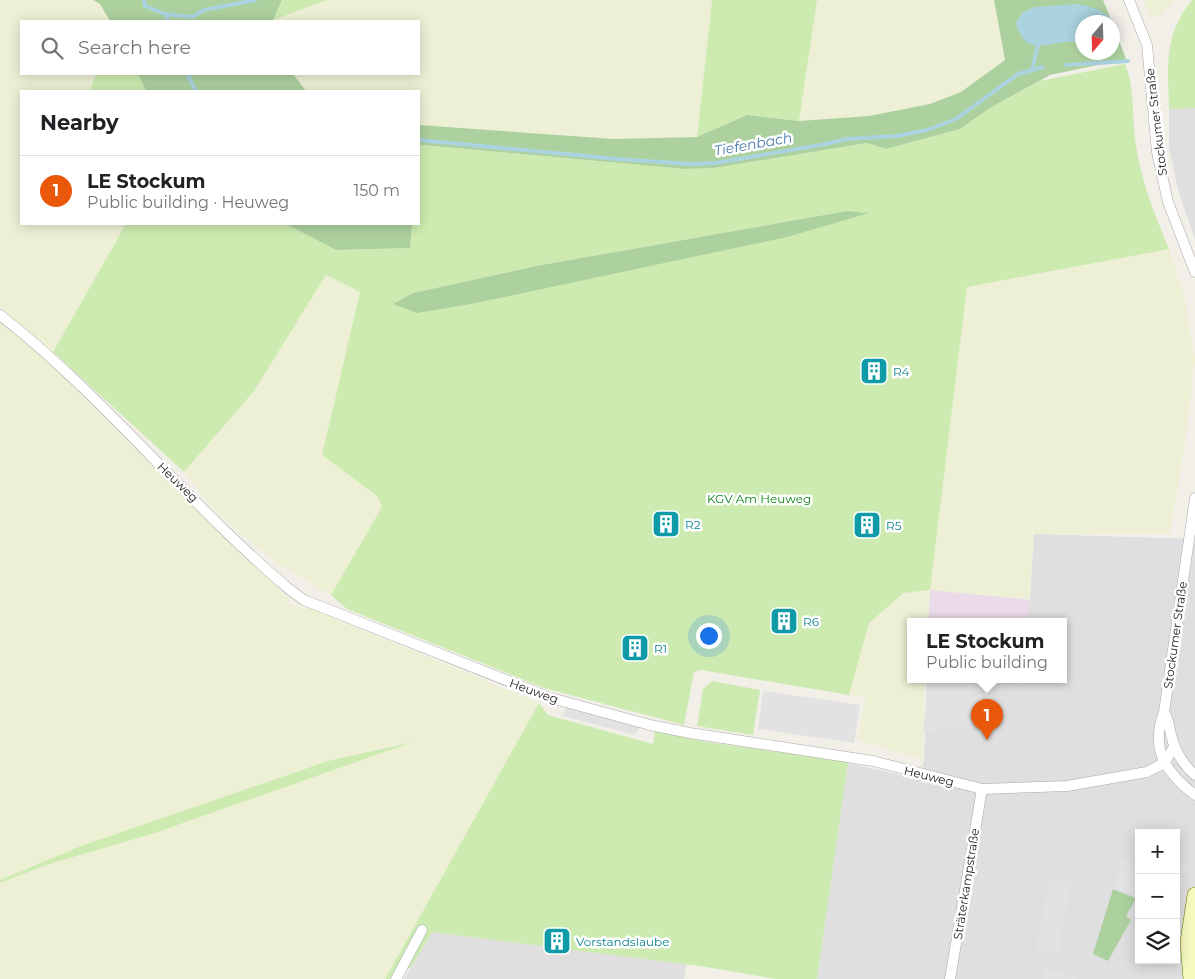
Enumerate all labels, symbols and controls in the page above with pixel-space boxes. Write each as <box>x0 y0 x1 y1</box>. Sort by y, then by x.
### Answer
north arrow <box>1075 15 1120 60</box>
search box <box>20 20 420 75</box>
icon: search <box>38 34 66 62</box>
text: Search here <box>78 36 191 59</box>
street label: Stockumer Straße <box>1142 67 1170 177</box>
text: Nearby <box>40 110 119 135</box>
water label: Tiefenbach <box>713 128 793 160</box>
text: LE Stockum <box>87 170 205 193</box>
text: 1 <box>53 181 59 200</box>
text: 150 m <box>353 181 400 200</box>
text: Public building · Heuweg <box>87 193 289 212</box>
building icon: R4 <box>859 356 889 386</box>
place label: R4 <box>893 364 909 379</box>
street label: Heuweg <box>154 459 202 505</box>
park label: KGV Am Heuweg <box>707 491 811 506</box>
building icon: R2 <box>651 509 681 539</box>
building icon: R5 <box>852 510 882 540</box>
place label: R2 <box>685 517 701 532</box>
place label: R5 <box>886 518 902 533</box>
street label: Stockumer Straße <box>1160 580 1190 690</box>
building icon: R6 <box>769 606 799 636</box>
place label: R6 <box>803 614 819 629</box>
popup <box>907 618 1067 683</box>
your location <box>696 623 722 649</box>
text: LE Stockum <box>926 630 1044 653</box>
building icon: R1 <box>620 633 650 663</box>
place label: R1 <box>654 641 667 656</box>
text: Public building <box>926 653 1048 672</box>
street label: Heuweg <box>508 675 560 707</box>
pin: 1 <box>971 699 1003 740</box>
street label: Heuweg <box>902 763 956 789</box>
street label: Sträterkampstraße <box>950 827 982 941</box>
map controls <box>1135 829 1180 964</box>
button: + <box>1135 829 1180 874</box>
button: − <box>1135 874 1180 919</box>
button: layers <box>1135 919 1180 964</box>
building icon: Vorstandslaube <box>542 926 572 956</box>
place label: Vorstandslaube <box>576 934 669 949</box>

